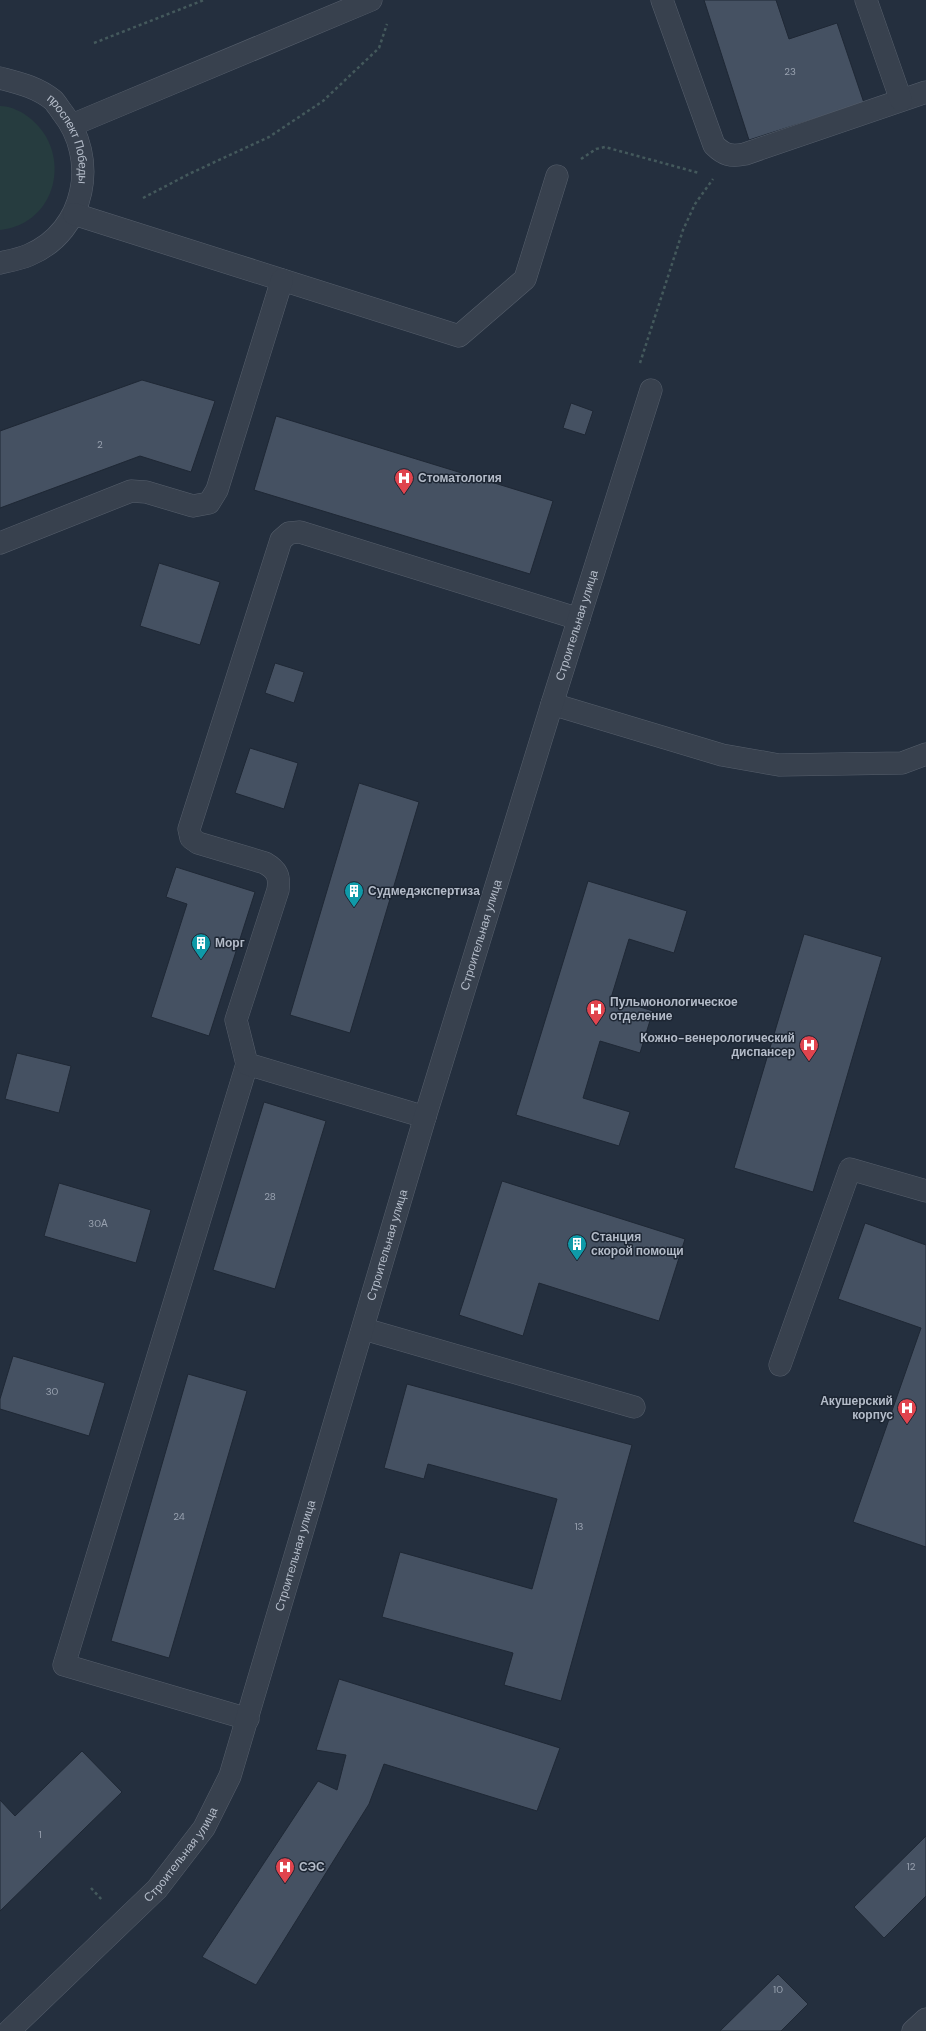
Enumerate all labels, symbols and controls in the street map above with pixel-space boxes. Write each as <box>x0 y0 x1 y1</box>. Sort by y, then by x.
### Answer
house number: 23 <box>784 65 796 78</box>
street label: проспект Победы <box>44 90 91 185</box>
house number: 2 <box>97 438 103 451</box>
hospital icon: Стоматология <box>393 467 415 495</box>
place label: Стоматология <box>418 470 502 486</box>
street label: Строительная улица <box>552 568 602 683</box>
street label: Строительная улица <box>456 877 506 992</box>
building icon: Судмедэкспертиза <box>343 880 365 908</box>
place label: Судмедэкспертиза <box>368 883 480 899</box>
building icon: Морг <box>190 932 212 960</box>
place label: Морг <box>215 935 245 951</box>
place label: Пульмонологическое отделение <box>610 994 738 1024</box>
hospital icon: Пульмонологическое отделение <box>585 998 607 1026</box>
place label: Кожно-венерологический диспансер <box>640 1030 795 1060</box>
hospital icon: Кожно-венерологический диспансер <box>798 1034 820 1062</box>
street label: Строительная улица <box>363 1187 411 1303</box>
house number: 28 <box>264 1190 276 1203</box>
house number: 30А <box>88 1217 108 1230</box>
place label: Станция скорой помощи <box>591 1229 684 1259</box>
building icon: Станция скорой помощи <box>566 1233 588 1261</box>
house number: 30 <box>46 1385 59 1398</box>
place label: Акушерский корпус <box>820 1393 893 1423</box>
hospital icon: Акушерский корпус <box>896 1397 918 1425</box>
street label: Строительная улица <box>271 1498 319 1613</box>
house number: 24 <box>173 1510 185 1523</box>
house number: 13 <box>574 1520 584 1533</box>
street label: Строительная улица <box>140 1804 221 1906</box>
house number: 1 <box>38 1828 42 1841</box>
hospital icon: СЭС <box>274 1856 296 1884</box>
place label: СЭС <box>299 1859 325 1875</box>
house number: 12 <box>907 1860 916 1873</box>
house number: 10 <box>773 1983 783 1996</box>

